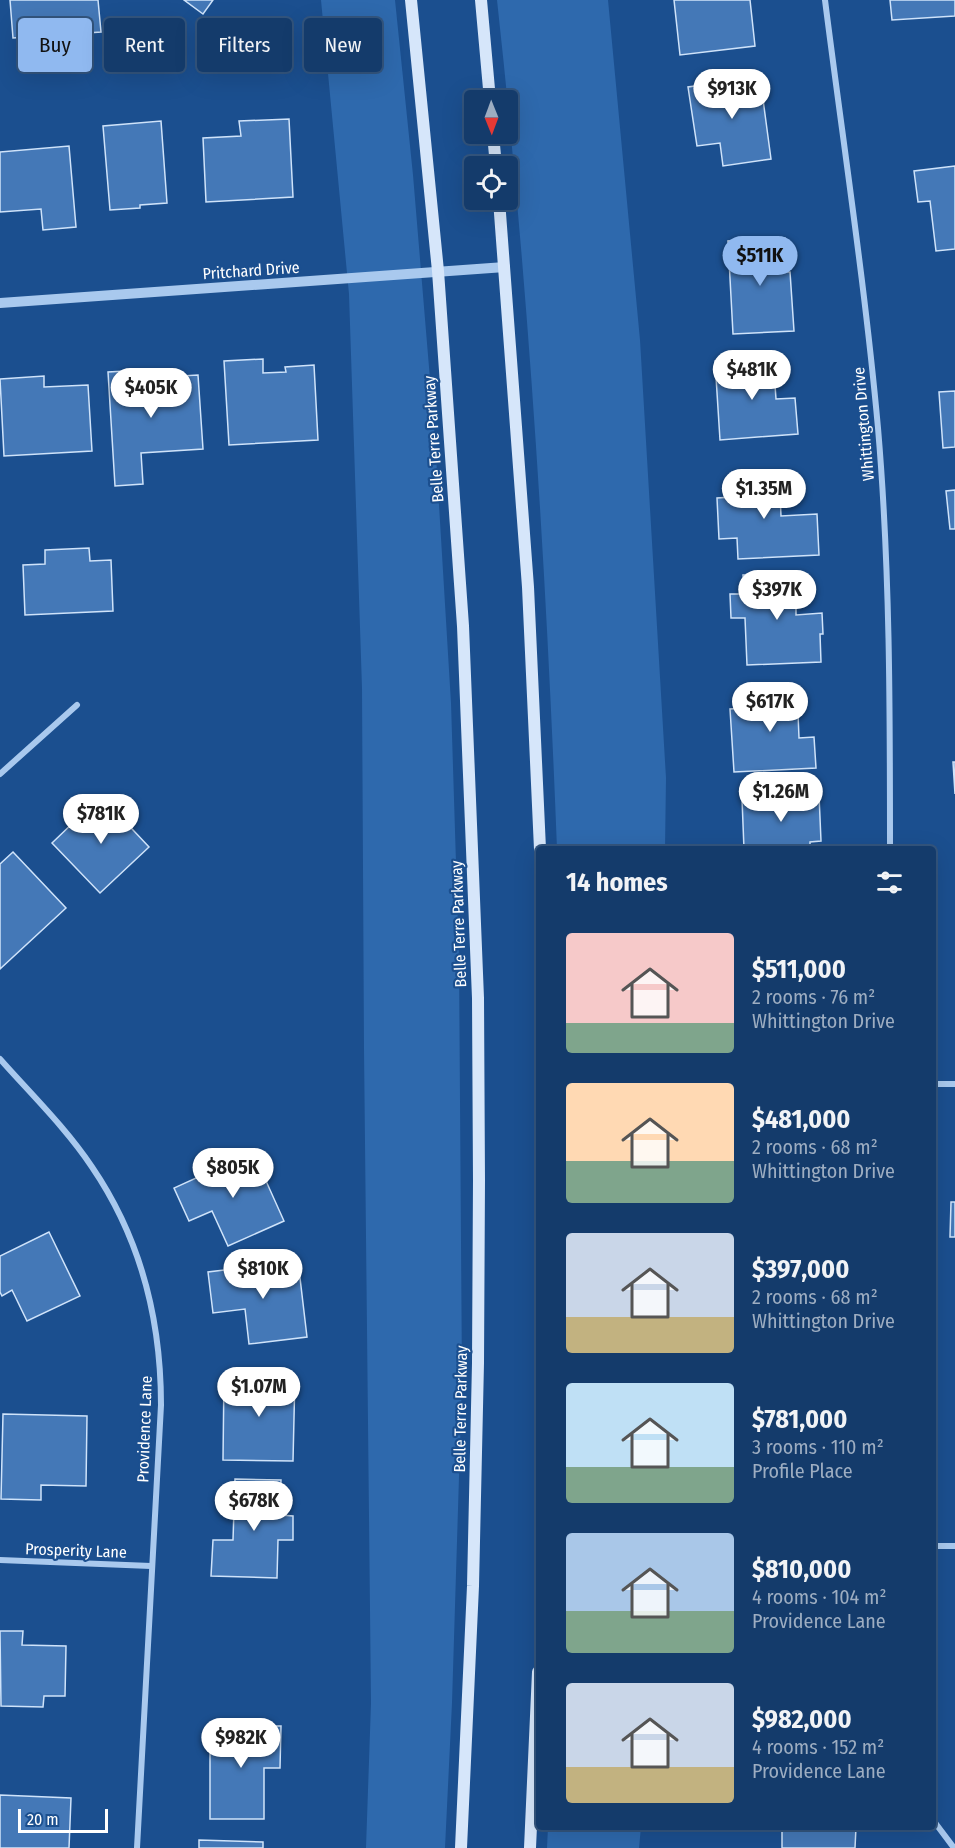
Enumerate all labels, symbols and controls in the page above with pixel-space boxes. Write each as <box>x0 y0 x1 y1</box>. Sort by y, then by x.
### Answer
chip: Buy <box>18 18 92 72</box>
chip: Rent <box>104 18 185 72</box>
chip: Filters <box>197 18 292 72</box>
chip: New <box>304 18 382 72</box>
pin: $913K <box>690 69 774 120</box>
text: $913K <box>707 76 757 100</box>
north arrow <box>464 90 518 144</box>
map controls <box>464 90 518 210</box>
button: locate <box>464 156 518 210</box>
pin: $511K <box>718 236 802 287</box>
text: $511K <box>737 243 783 267</box>
street label: Pritchard Drive <box>202 258 300 283</box>
pin: $481K <box>710 350 794 401</box>
text: $481K <box>727 357 777 381</box>
street label: Whittington Drive <box>849 366 878 482</box>
pin: $405K <box>109 368 193 419</box>
street label: Belle Terre Parkway <box>420 374 447 503</box>
text: $405K <box>125 375 177 399</box>
pin: $1.35M <box>715 469 813 520</box>
text: $1.35M <box>736 476 792 500</box>
pin: $397K <box>735 570 819 621</box>
text: $397K <box>752 577 802 601</box>
pin: $617K <box>728 682 812 733</box>
text: $617K <box>746 689 794 713</box>
pin: $1.26M <box>732 772 830 823</box>
text: $1.26M <box>753 779 809 803</box>
pin: $781K <box>59 794 143 845</box>
text: $781K <box>77 801 125 825</box>
street label: Belle Terre Parkway <box>447 859 470 988</box>
icon: filters <box>873 866 906 899</box>
text: 14 homes <box>566 867 668 898</box>
text: $511,000 <box>752 954 846 985</box>
icon: home <box>614 957 686 1029</box>
text: 2 rooms · 76 m² <box>752 985 875 1009</box>
text: Whittington Drive <box>752 1009 895 1033</box>
text: $481,000 <box>752 1104 851 1135</box>
icon: home <box>614 1107 686 1179</box>
text: 2 rooms · 68 m² <box>752 1135 878 1159</box>
pin: $805K <box>191 1148 275 1199</box>
text: $805K <box>207 1155 259 1179</box>
text: Whittington Drive <box>752 1159 895 1183</box>
pin: $810K <box>221 1249 305 1300</box>
text: $397,000 <box>752 1254 849 1285</box>
text: $810K <box>237 1256 289 1280</box>
icon: home <box>614 1257 686 1329</box>
text: 2 rooms · 68 m² <box>752 1285 878 1309</box>
text: Whittington Drive <box>752 1309 895 1333</box>
street label: Belle Terre Parkway <box>450 1345 471 1473</box>
pin: $1.07M <box>210 1367 308 1418</box>
text: $1.07M <box>231 1374 287 1398</box>
street label: Providence Lane <box>133 1375 156 1483</box>
text: $781,000 <box>752 1404 847 1435</box>
icon: home <box>614 1407 686 1479</box>
text: 3 rooms · 110 m² <box>752 1435 884 1459</box>
text: Profile Place <box>752 1459 853 1483</box>
pin: $678K <box>212 1481 296 1532</box>
text: $678K <box>229 1488 279 1512</box>
street label: Prosperity Lane <box>25 1539 127 1562</box>
text: $810,000 <box>752 1554 851 1585</box>
icon: home <box>614 1557 686 1629</box>
text: 4 rooms · 104 m² <box>752 1585 887 1609</box>
text: Providence Lane <box>752 1609 886 1633</box>
text: $982,000 <box>752 1704 852 1735</box>
icon: home <box>614 1707 686 1779</box>
pin: $982K <box>199 1718 283 1769</box>
text: $982K <box>215 1725 267 1749</box>
text: 4 rooms · 152 m² <box>752 1735 884 1759</box>
text: Providence Lane <box>752 1759 886 1783</box>
scale bar <box>18 1806 108 1834</box>
text: 20 m <box>27 1810 58 1829</box>

